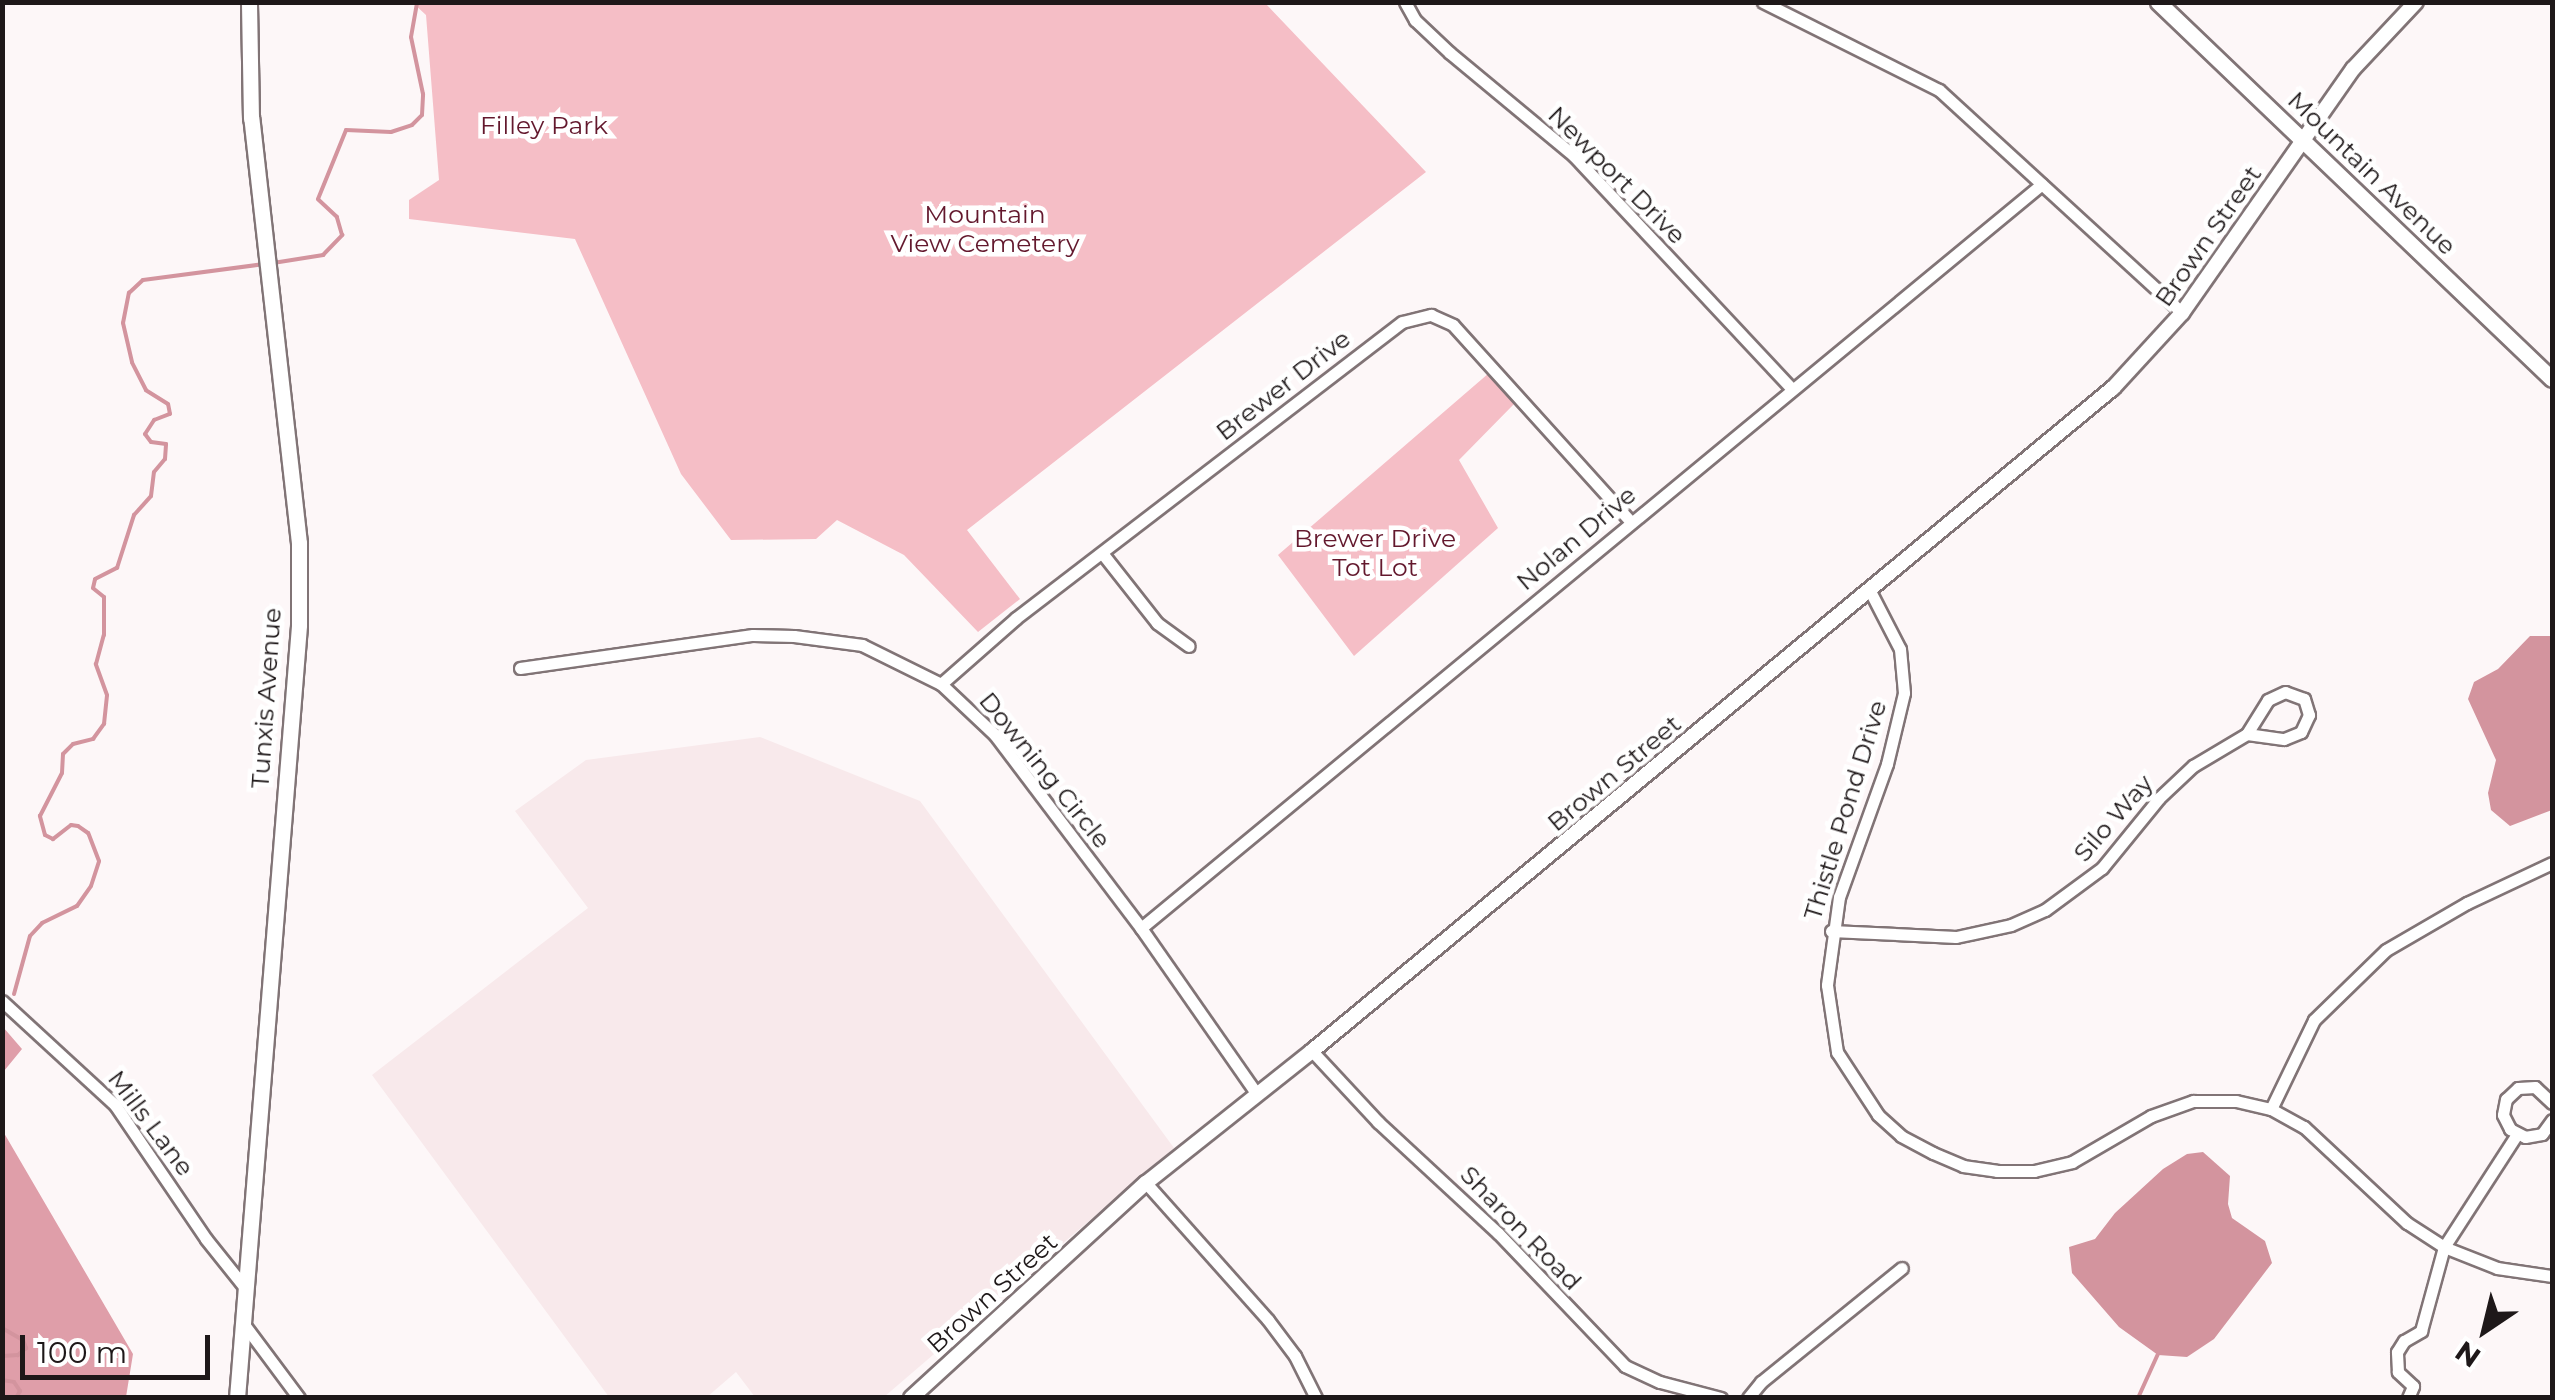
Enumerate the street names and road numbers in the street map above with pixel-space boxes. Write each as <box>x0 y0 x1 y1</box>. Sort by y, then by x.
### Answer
street label: Mountain Avenue <box>2282 85 2462 261</box>
street label: Newport Drive <box>1542 100 1692 250</box>
street label: Brown Street <box>2148 160 2268 312</box>
street label: Brewer Drive <box>1210 323 1356 447</box>
street label: Nolan Drive <box>1510 479 1642 597</box>
street label: Tunxis Avenue <box>245 607 287 789</box>
street label: Downing Circle <box>973 686 1117 854</box>
street label: Thistle Pond Drive <box>1797 697 1893 923</box>
street label: Brown Street <box>1541 709 1687 837</box>
street label: Silo Way <box>2067 768 2159 868</box>
street label: Mills Lane <box>102 1064 200 1182</box>
street label: Sharon Road <box>1454 1160 1588 1296</box>
street label: Brown Street <box>921 1227 1063 1359</box>

